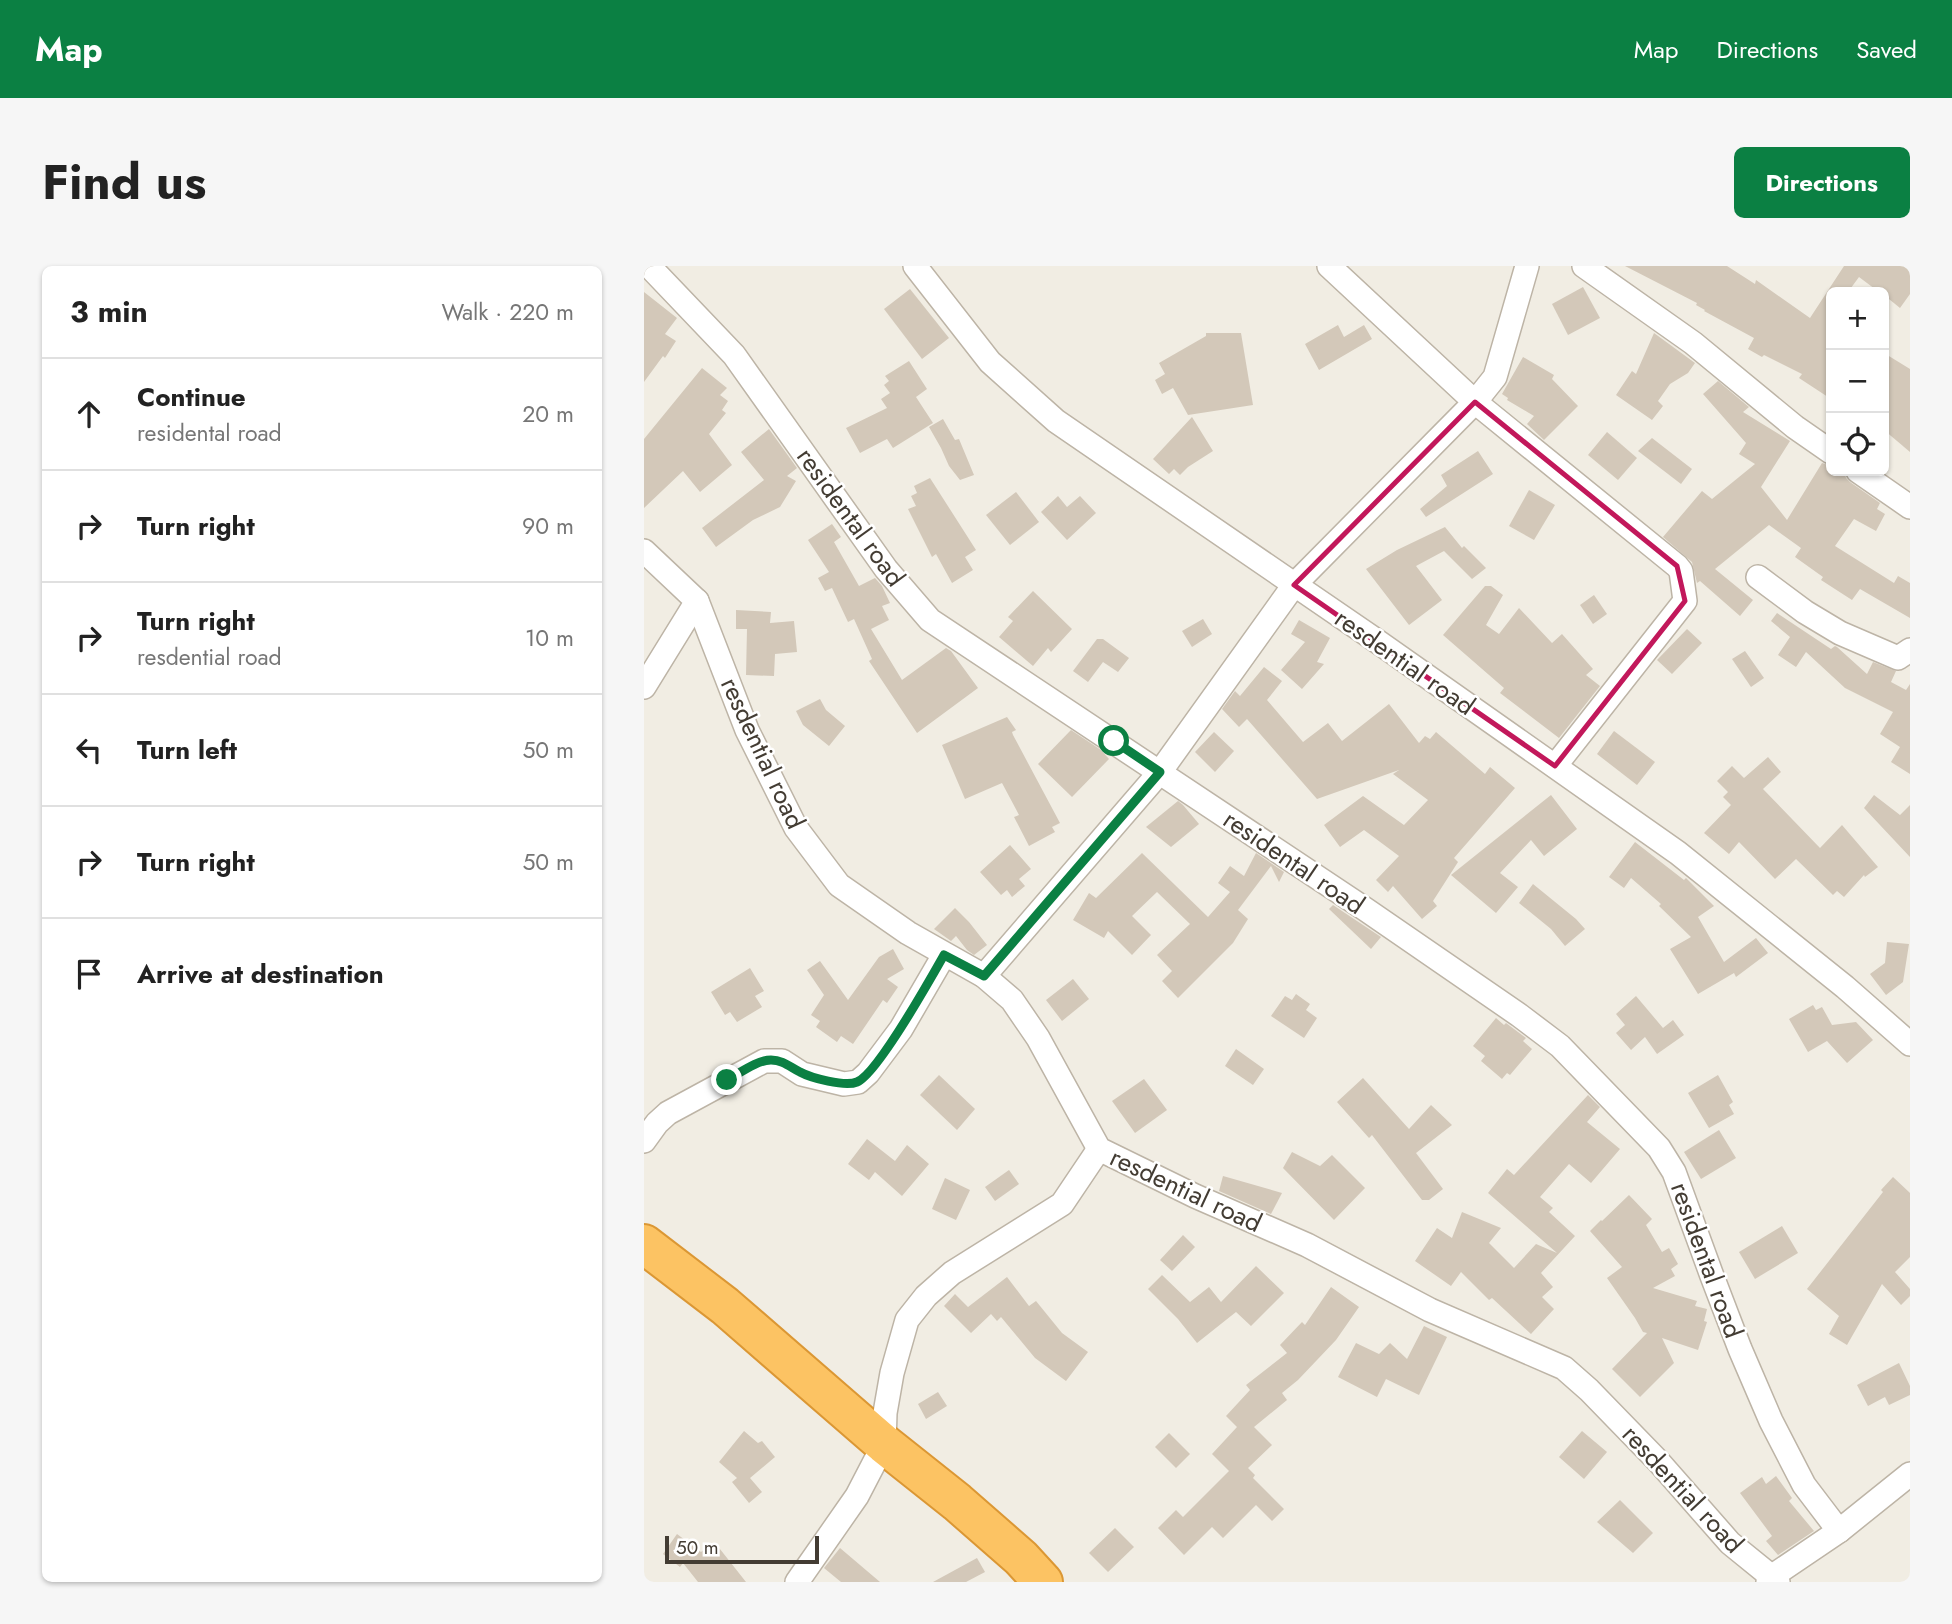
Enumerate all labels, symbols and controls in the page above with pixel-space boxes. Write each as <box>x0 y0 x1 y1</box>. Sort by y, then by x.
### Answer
text: Map <box>35 26 103 73</box>
text: Map <box>1634 32 1679 67</box>
text: Directions <box>1717 32 1818 67</box>
text: Saved <box>1856 32 1917 67</box>
text: Find us <box>42 147 206 217</box>
button: Directions <box>1734 147 1910 218</box>
map controls <box>1826 287 1889 476</box>
button: + <box>1826 287 1889 350</box>
text: 3 min <box>70 290 148 333</box>
text: Walk · 220 m <box>442 295 574 329</box>
button: − <box>1826 350 1889 413</box>
text: Continue <box>137 378 246 416</box>
icon: ahead <box>70 395 108 433</box>
text: 20 m <box>522 397 574 431</box>
button: locate <box>1826 413 1889 476</box>
text: residental road <box>137 416 282 450</box>
street label: residental road <box>788 440 914 594</box>
icon: right <box>70 507 108 545</box>
text: Turn right <box>137 507 255 545</box>
text: 90 m <box>522 509 574 543</box>
street label: resdential road <box>1327 600 1483 724</box>
text: Turn right <box>137 602 255 640</box>
icon: right <box>70 619 108 657</box>
text: 10 m <box>525 621 574 655</box>
text: resdential road <box>137 640 282 674</box>
street label: resdential road <box>711 671 815 835</box>
route start <box>1098 725 1129 756</box>
icon: left <box>70 731 108 769</box>
text: Turn left <box>137 731 237 769</box>
text: 50 m <box>522 733 574 767</box>
street label: residental road <box>1216 801 1372 923</box>
icon: right <box>70 843 108 881</box>
text: Turn right <box>137 843 255 881</box>
text: 50 m <box>522 845 574 879</box>
icon: arrive <box>70 955 108 993</box>
text: Arrive at destination <box>137 955 384 993</box>
route end <box>711 1064 742 1095</box>
street label: resdential road <box>1104 1138 1268 1242</box>
street label: residental road <box>1661 1177 1753 1343</box>
street label: resdential road <box>1613 1416 1753 1562</box>
scale bar <box>665 1533 819 1565</box>
text: 50 m <box>676 1534 719 1561</box>

